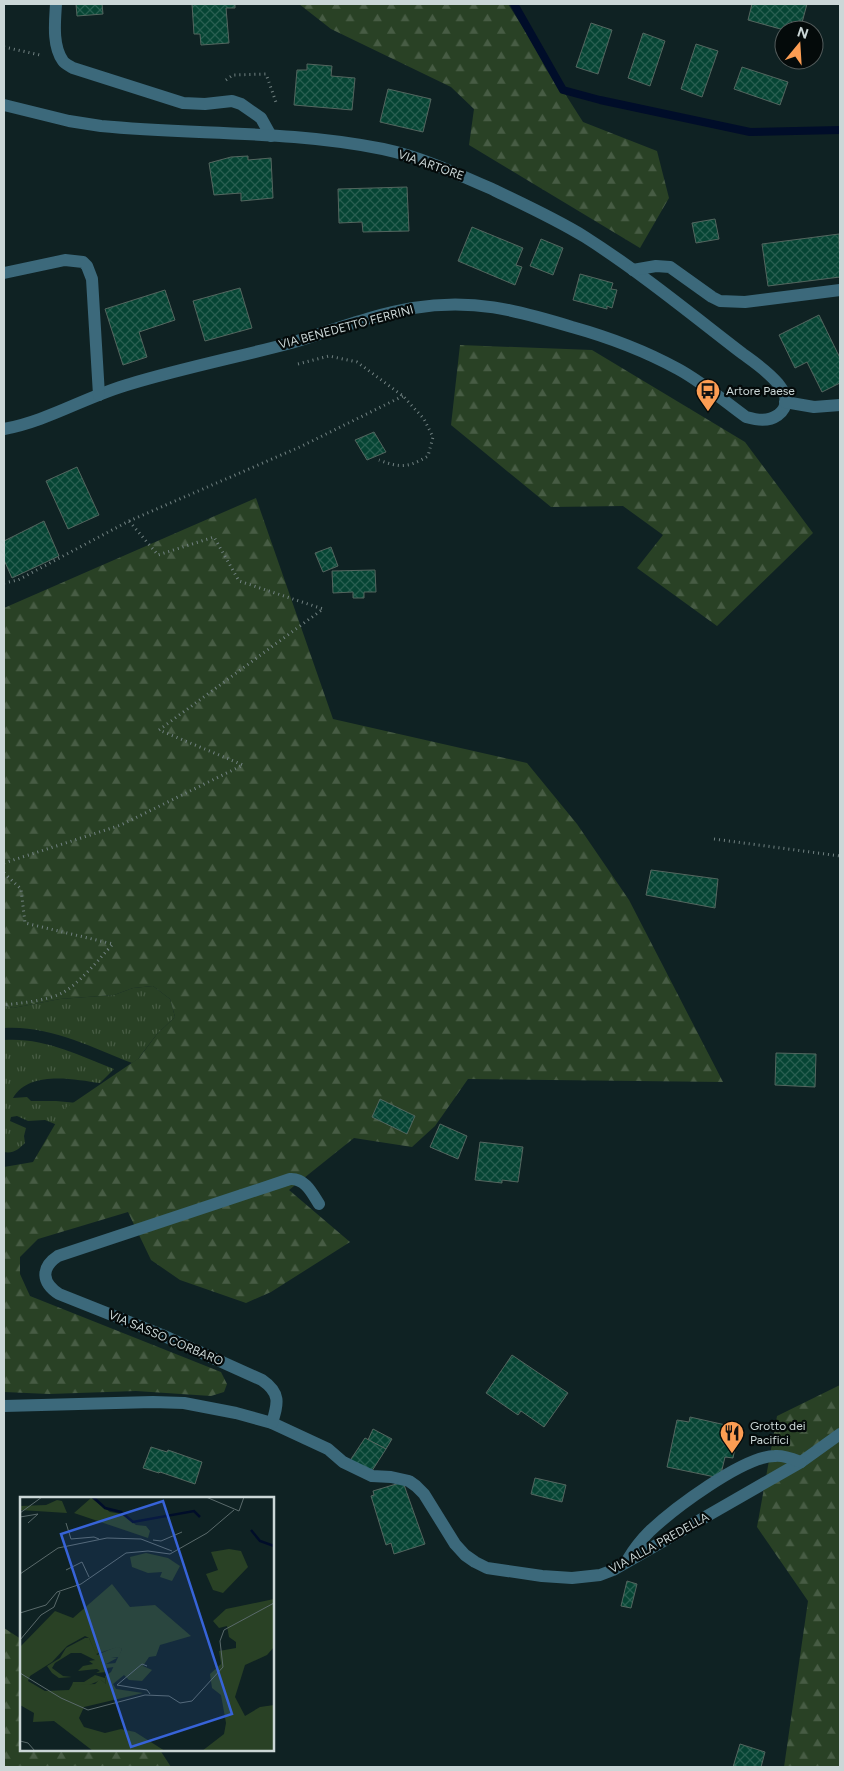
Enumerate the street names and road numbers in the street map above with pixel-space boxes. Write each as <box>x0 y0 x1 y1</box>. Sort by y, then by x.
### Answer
street label: VIA ARTORE <box>396 147 466 183</box>
street label: VIA BENEDETTO FERRINI <box>277 302 415 352</box>
street label: VIA SASSO CORBARO <box>107 1308 225 1368</box>
street label: VIA ALLA PREDELLA <box>607 1510 711 1576</box>

